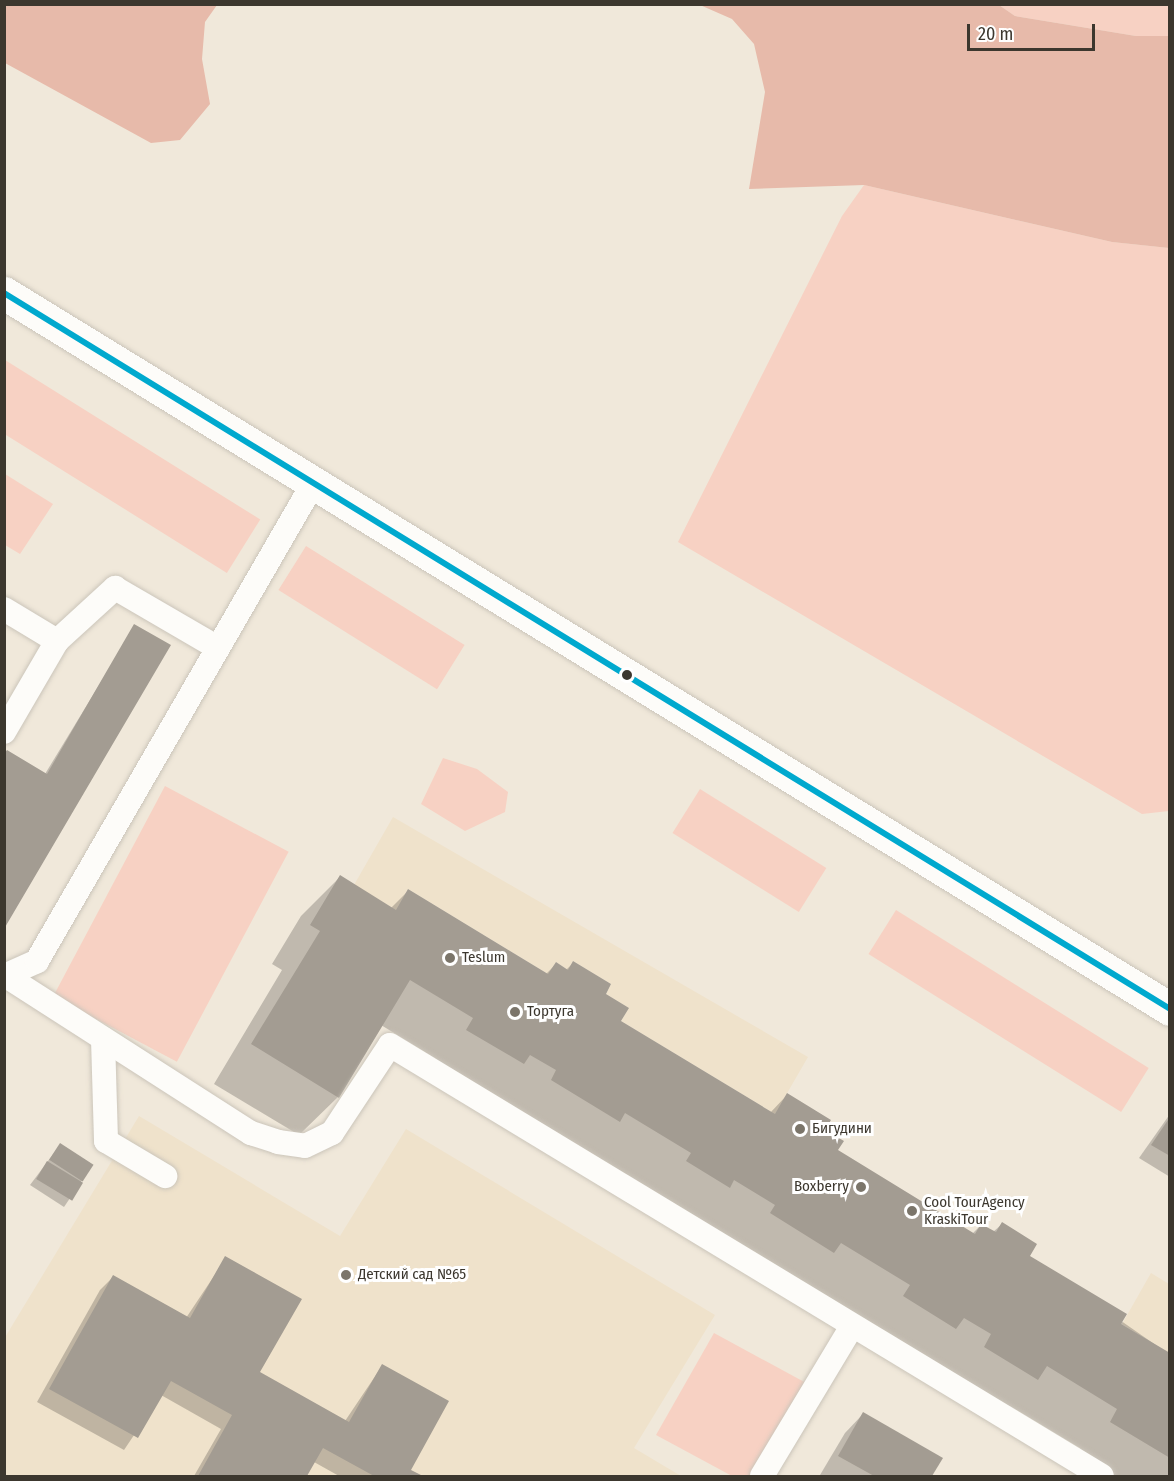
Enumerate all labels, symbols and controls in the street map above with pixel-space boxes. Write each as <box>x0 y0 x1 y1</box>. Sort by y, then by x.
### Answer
scale bar <box>970 12 1098 50</box>
text: 20 m <box>978 23 1013 45</box>
unlabelled marker <box>621 669 633 681</box>
place label: Teslum <box>462 949 505 967</box>
marker: Teslum <box>443 951 457 965</box>
place label: Тортуга <box>527 1003 574 1021</box>
marker: Тортуга <box>508 1005 522 1019</box>
place label: Бигудини <box>812 1120 872 1138</box>
marker: Бигудини <box>793 1122 807 1136</box>
place label: Boxberry <box>794 1178 849 1196</box>
marker: Boxberry <box>854 1180 868 1194</box>
place label: Cool TourAgency KraskiTour <box>924 1193 1025 1228</box>
marker: Cool TourAgency KraskiTour <box>905 1204 919 1218</box>
place label: Детский сад №65 <box>358 1266 466 1284</box>
marker: Детский сад №65 <box>339 1268 353 1282</box>

